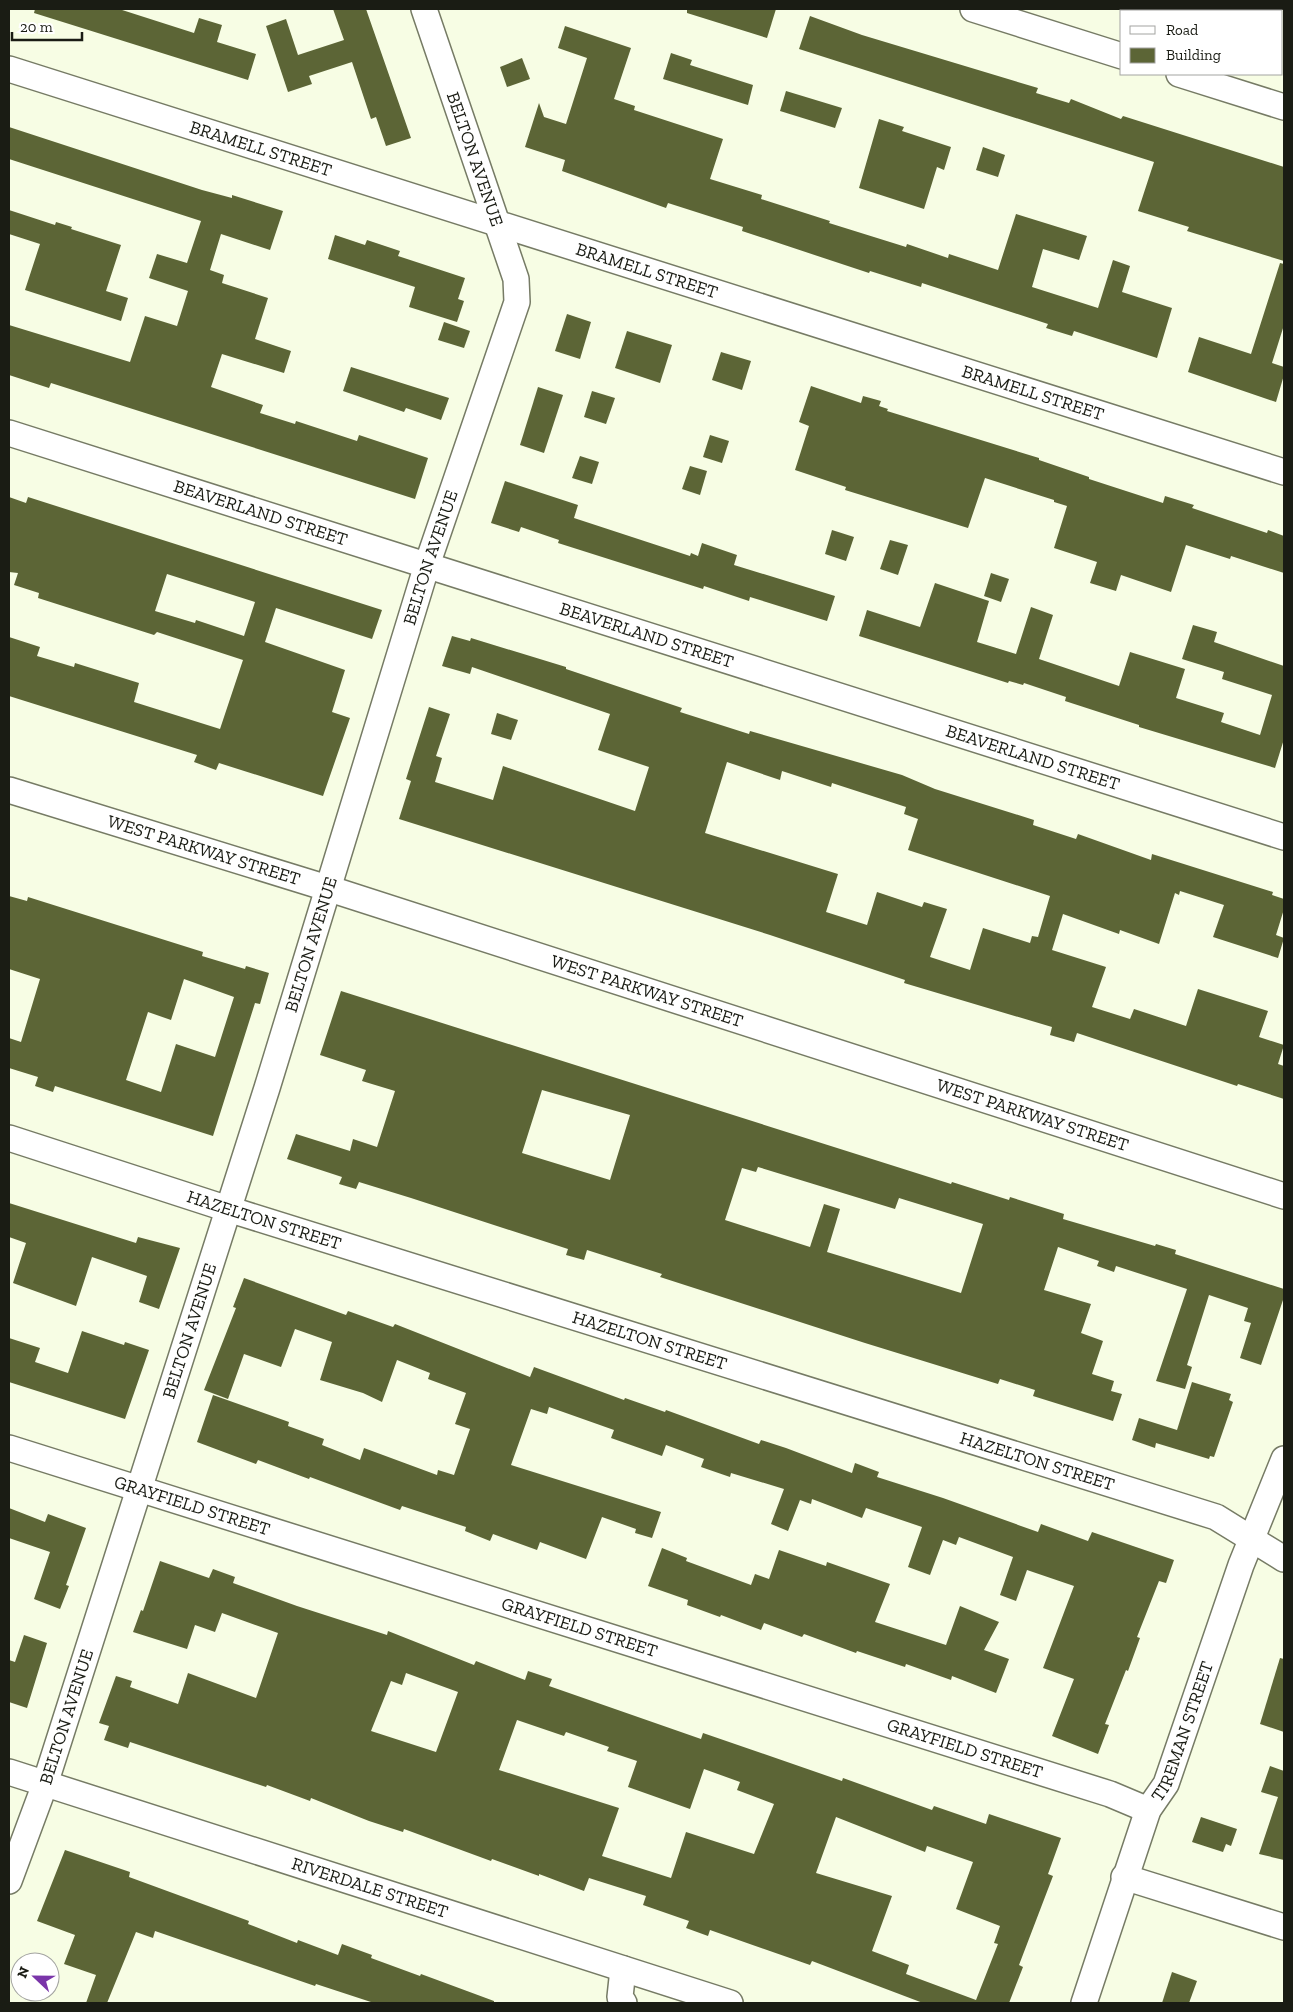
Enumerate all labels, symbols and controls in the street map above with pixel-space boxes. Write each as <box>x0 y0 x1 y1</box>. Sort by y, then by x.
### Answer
scale bar <box>12 10 82 42</box>
legend <box>1120 10 1283 75</box>
text: 20 m <box>20 18 53 36</box>
text: Road <box>1166 21 1199 39</box>
text: Building <box>1166 46 1221 64</box>
street label: BELTON AVENUE <box>442 89 508 229</box>
street label: BRAMELL STREET <box>187 116 334 181</box>
street label: BRAMELL STREET <box>573 238 721 303</box>
street label: BRAMELL STREET <box>959 360 1107 425</box>
street label: BEAVERLAND STREET <box>171 475 350 551</box>
street label: BELTON AVENUE <box>398 487 463 628</box>
street label: BEAVERLAND STREET <box>557 597 736 673</box>
street label: BEAVERLAND STREET <box>943 720 1122 795</box>
street label: WEST PARKWAY STREET <box>105 810 303 890</box>
street label: BELTON AVENUE <box>280 874 342 1015</box>
street label: WEST PARKWAY STREET <box>548 950 746 1032</box>
street label: WEST PARKWAY STREET <box>934 1074 1131 1156</box>
street label: HAZELTON STREET <box>184 1185 344 1255</box>
street label: BELTON AVENUE <box>158 1261 221 1401</box>
street label: HAZELTON STREET <box>570 1306 730 1375</box>
street label: HAZELTON STREET <box>957 1427 1117 1496</box>
street label: GRAYFIELD STREET <box>111 1471 273 1540</box>
street label: GRAYFIELD STREET <box>499 1592 660 1662</box>
street label: BELTON AVENUE <box>35 1646 98 1787</box>
street label: TIREMAN STREET <box>1146 1658 1218 1806</box>
street label: GRAYFIELD STREET <box>884 1714 1046 1783</box>
street label: RIVERDALE STREET <box>289 1852 451 1923</box>
north arrow <box>10 1952 60 2002</box>
text: N <box>14 1964 33 1980</box>

